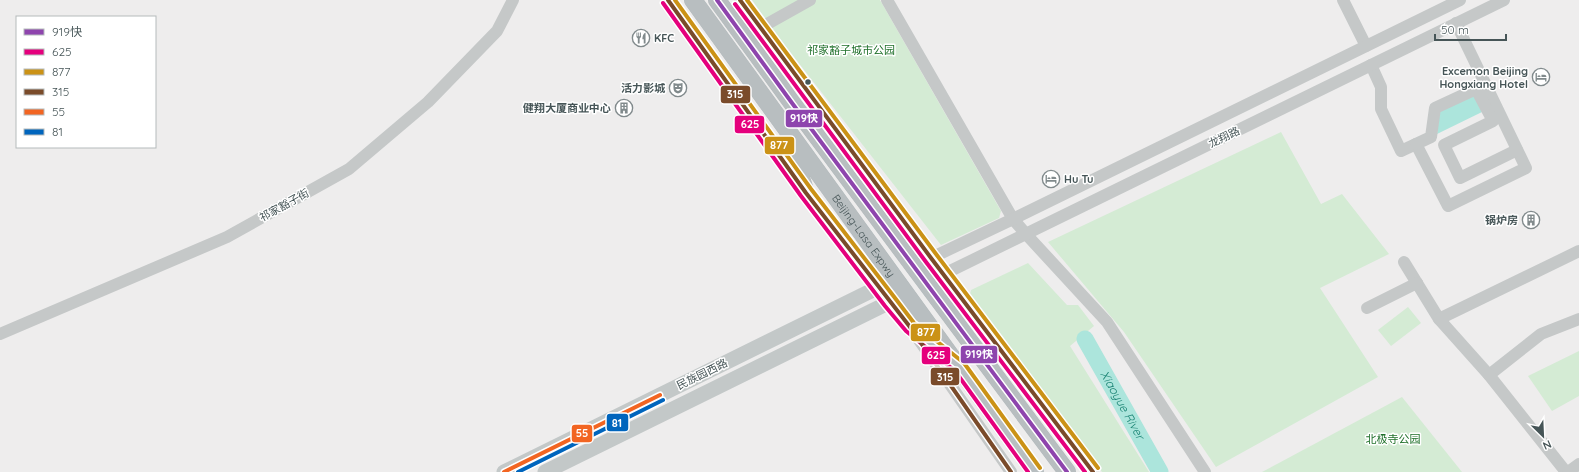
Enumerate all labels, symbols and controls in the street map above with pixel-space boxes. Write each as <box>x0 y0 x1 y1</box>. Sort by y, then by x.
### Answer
legend <box>16 16 156 148</box>
scale bar <box>1435 16 1506 42</box>
text: 50 m <box>1441 22 1469 37</box>
text: 919快 <box>52 24 82 39</box>
restaurant icon: KFC <box>631 28 651 48</box>
place label: KFC <box>654 31 674 45</box>
park label: 祁家豁子城市公园 <box>807 43 895 57</box>
text: 625 <box>52 44 72 59</box>
text: 877 <box>52 64 70 79</box>
place label: Excemon Beijing Hongxiang Hotel <box>1439 64 1528 91</box>
hotel icon: Excemon Beijing Hongxiang Hotel <box>1531 67 1551 87</box>
unlabelled marker <box>803 77 813 87</box>
theatre icon: 活力影城 <box>668 78 688 98</box>
place label: 活力影城 <box>621 81 666 95</box>
text: 315 <box>52 84 69 99</box>
line badge: 315 <box>720 85 751 104</box>
text: 315 <box>727 87 743 101</box>
building icon: 健翔大厦商业中心 <box>614 98 634 118</box>
place label: 健翔大厦商业中心 <box>523 101 611 115</box>
text: 55 <box>52 104 65 119</box>
line badge: 919快 <box>785 109 823 128</box>
text: 919快 <box>790 111 818 125</box>
line badge: 625 <box>734 115 765 134</box>
text: 625 <box>741 117 759 131</box>
street label: 龙翔路 <box>1206 123 1242 151</box>
text: 81 <box>52 124 63 139</box>
line badge: 877 <box>764 136 795 155</box>
text: 877 <box>770 138 788 152</box>
hotel icon: Hu Tu <box>1041 169 1061 189</box>
place label: Hu Tu <box>1064 172 1093 186</box>
street label: 祁家豁子街 <box>257 186 311 224</box>
street label: Beijing-Lasa Expwy <box>829 192 898 280</box>
building icon: 锅炉房 <box>1521 210 1541 230</box>
place label: 锅炉房 <box>1485 213 1518 227</box>
line badge: 877 <box>910 323 941 342</box>
text: 877 <box>917 325 935 339</box>
line badge: 919快 <box>960 345 998 364</box>
line badge: 625 <box>921 346 951 365</box>
text: 919快 <box>965 347 993 361</box>
text: 625 <box>927 348 945 362</box>
street label: 民族园西路 <box>674 356 730 392</box>
line badge: 315 <box>930 367 960 386</box>
water label: Xiaoyue River <box>1097 368 1149 443</box>
text: 315 <box>937 370 953 384</box>
line badge: 81 <box>606 413 629 432</box>
text: 81 <box>612 416 622 430</box>
north arrow <box>1523 416 1563 456</box>
line badge: 55 <box>571 424 593 443</box>
text: 55 <box>576 426 588 440</box>
park label: 北极寺公园 <box>1366 432 1421 446</box>
text: N <box>1541 437 1554 453</box>

